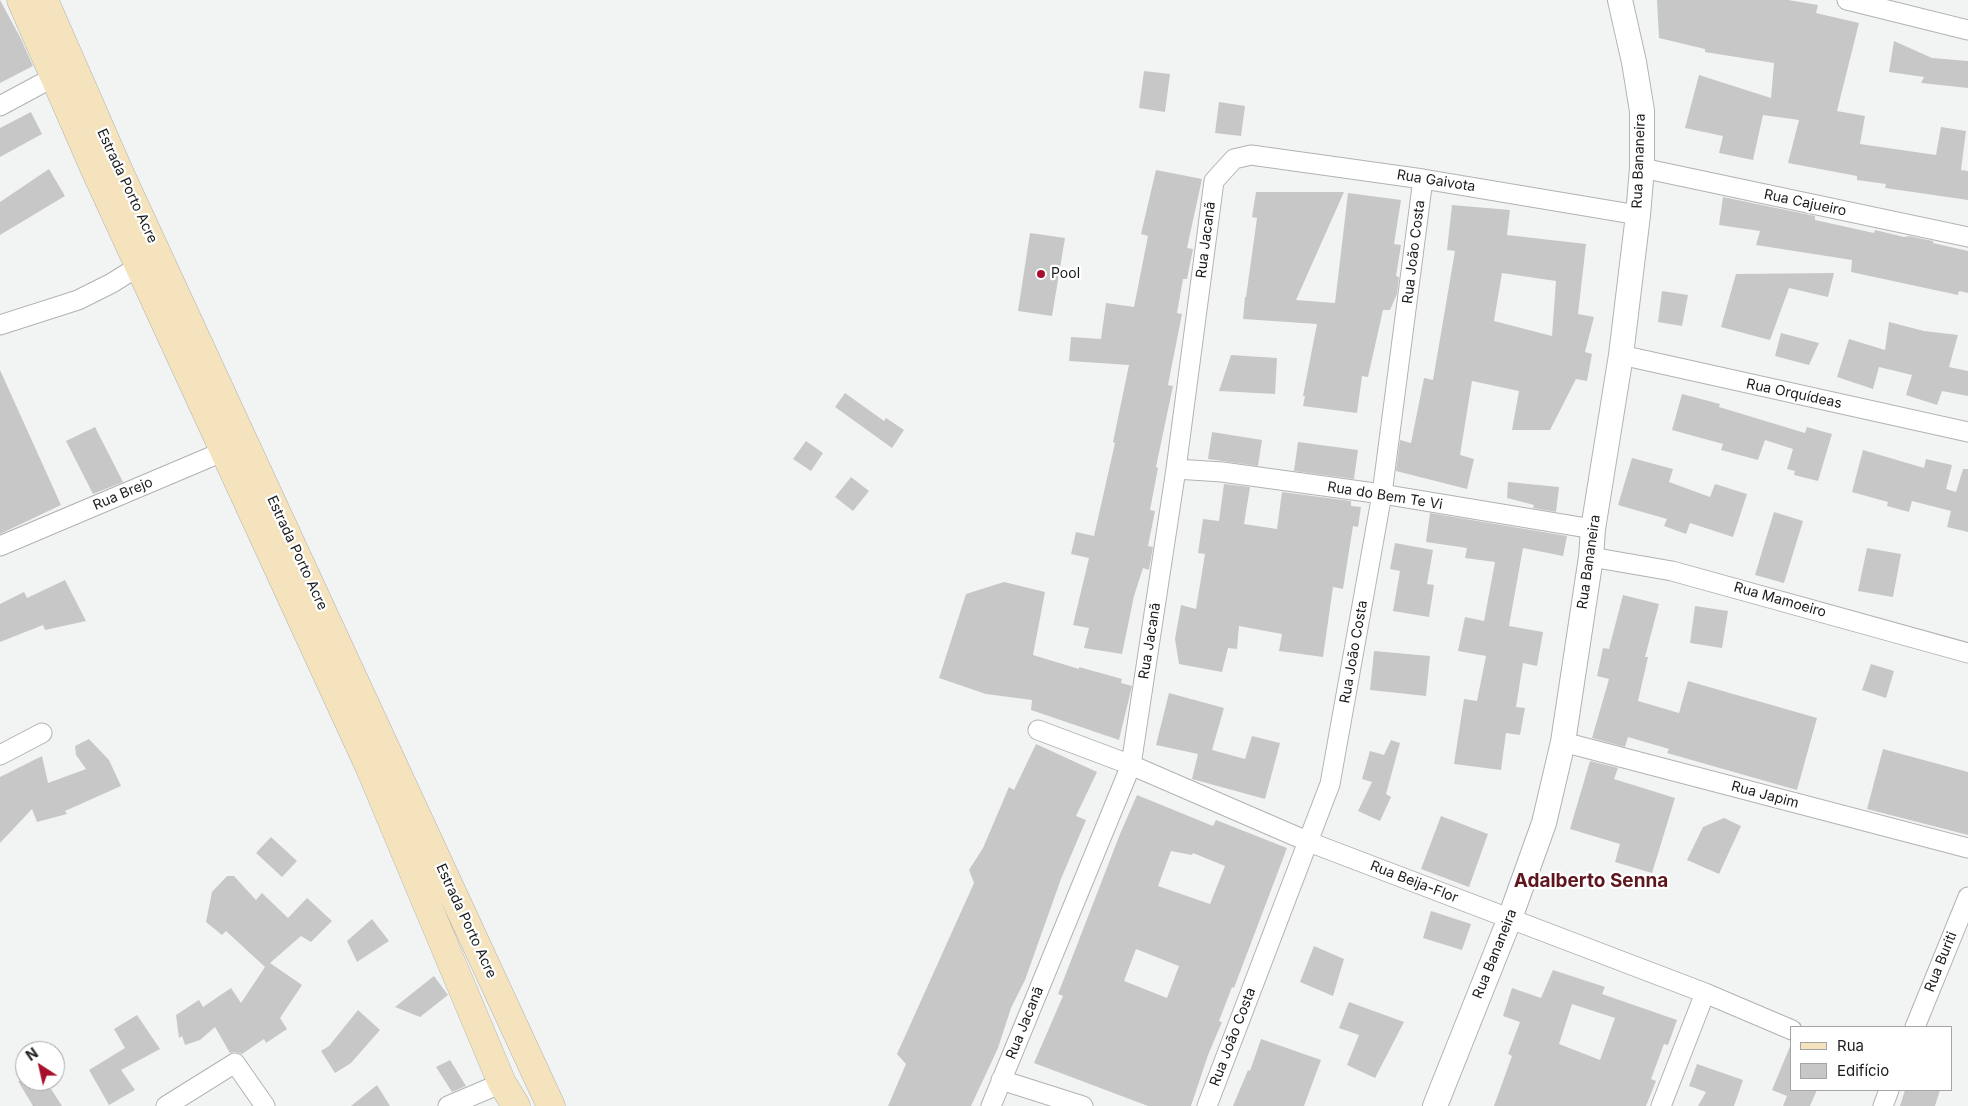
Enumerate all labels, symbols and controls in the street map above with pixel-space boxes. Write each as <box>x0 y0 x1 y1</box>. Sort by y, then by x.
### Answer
street label: Rua Bananeira <box>1629 113 1649 209</box>
street label: Estrada Porto Acre <box>93 126 161 246</box>
street label: Rua Gaivota <box>1396 167 1476 195</box>
street label: Rua Cajueiro <box>1762 186 1848 220</box>
street label: Rua João Costa <box>1399 199 1429 305</box>
street label: Rua Jacanã <box>1193 201 1219 279</box>
place label: Pool <box>1051 266 1080 282</box>
marker: Pool <box>1035 268 1047 280</box>
street label: Rua Orquídeas <box>1745 376 1843 412</box>
street label: Rua Brejo <box>91 474 155 514</box>
street label: Rua do Bem Te Vi <box>1326 479 1444 513</box>
street label: Estrada Porto Acre <box>263 493 331 613</box>
street label: Rua Bananeira <box>1574 514 1604 610</box>
street label: Rua Mamoeiro <box>1732 579 1828 621</box>
street label: Rua João Costa <box>1337 599 1371 705</box>
street label: Rua Jacanã <box>1136 602 1164 680</box>
street label: Rua Japim <box>1729 778 1801 812</box>
street label: Rua Beija-Flor <box>1368 858 1460 906</box>
street label: Estrada Porto Acre <box>432 861 500 981</box>
district label: Adalberto Senna <box>1514 870 1668 892</box>
street label: Rua Bananeira <box>1469 907 1521 1001</box>
street label: Rua Buriti <box>1921 929 1961 995</box>
street label: Rua Jacanã <box>1003 984 1047 1062</box>
street label: Rua João Costa <box>1206 985 1260 1089</box>
legend <box>1790 1026 1953 1091</box>
text: Rua <box>1837 1036 1864 1055</box>
north arrow <box>15 1041 65 1091</box>
text: N <box>22 1044 41 1064</box>
text: Edifício <box>1837 1061 1889 1080</box>

